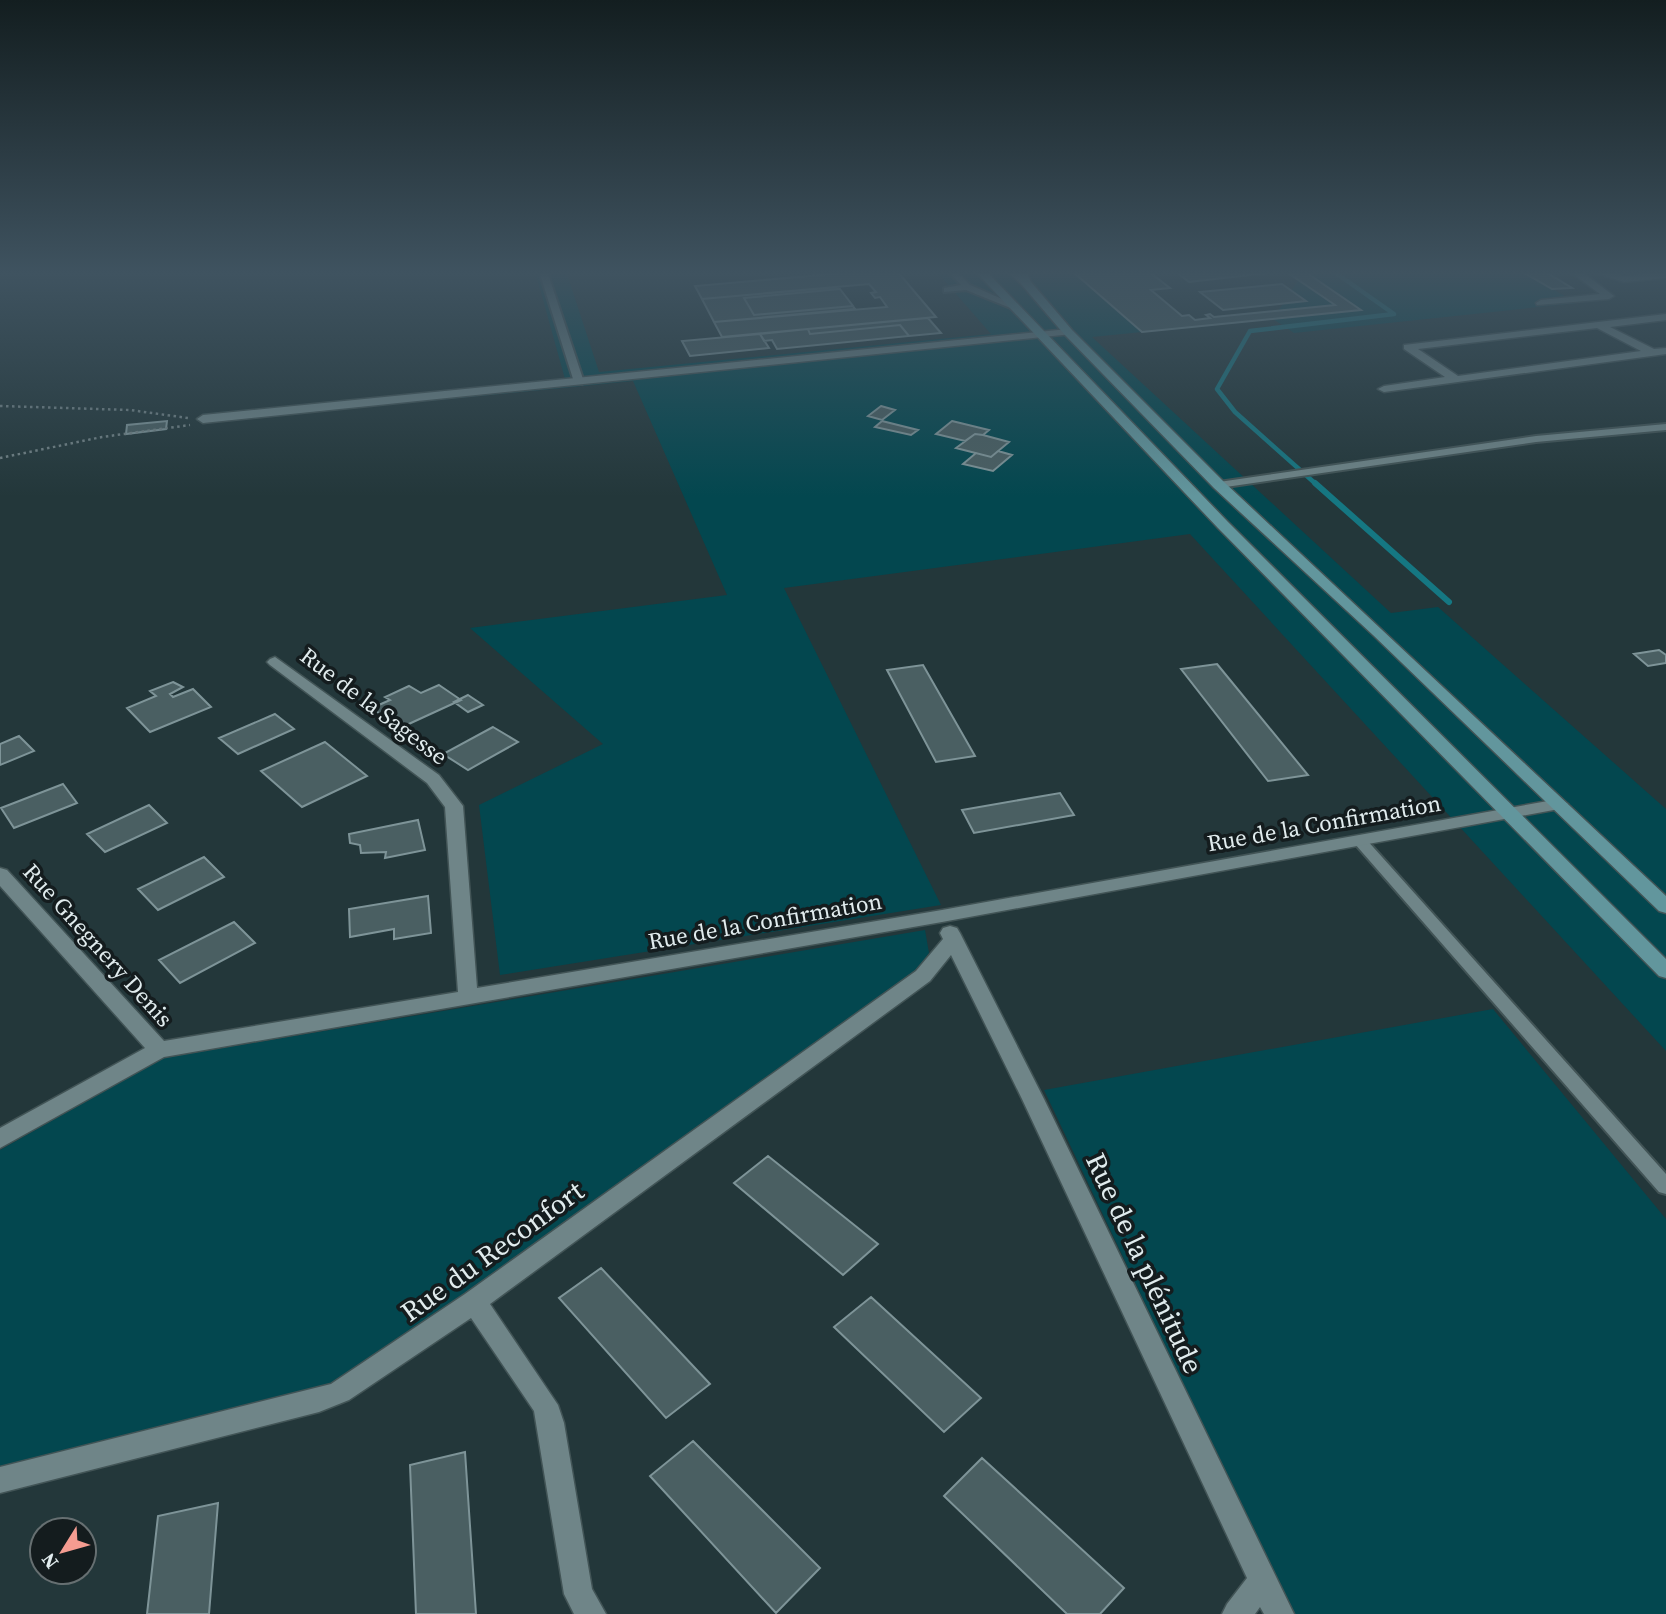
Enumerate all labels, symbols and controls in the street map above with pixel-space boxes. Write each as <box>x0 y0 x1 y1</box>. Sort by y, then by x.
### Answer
street label: Rue de la Sagesse <box>294 640 454 772</box>
street label: Rue de la Confirmation <box>1205 787 1443 859</box>
street label: Rue Gnegnery Denis <box>16 856 180 1034</box>
street label: Rue de la Confirmation <box>646 885 884 957</box>
street label: Rue de la plénitude <box>1077 1146 1213 1380</box>
street label: Rue du Reconfort <box>393 1171 592 1330</box>
north arrow <box>28 1516 98 1586</box>
text: N <box>35 1548 64 1575</box>

